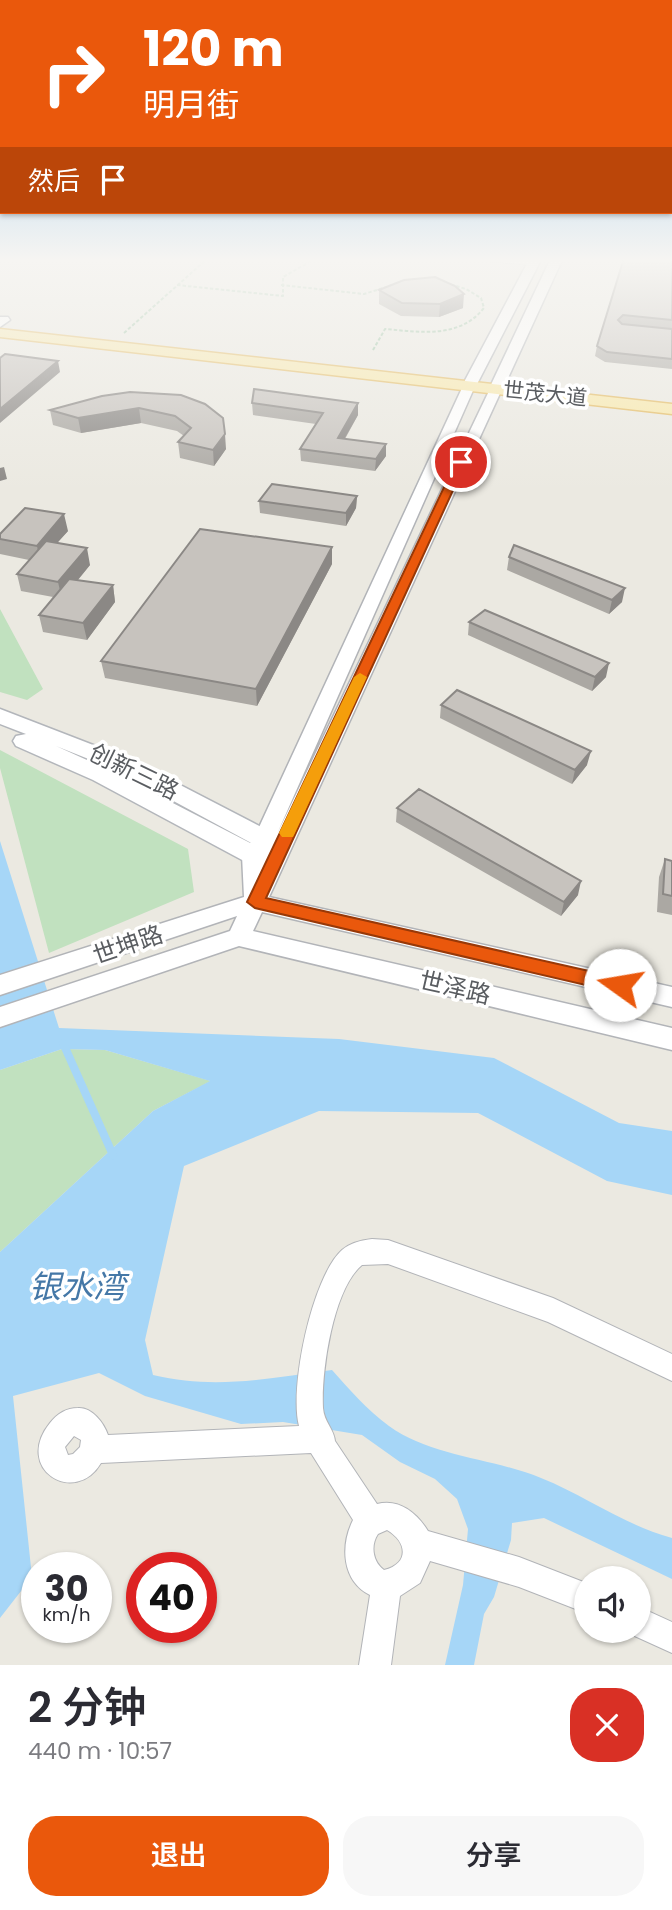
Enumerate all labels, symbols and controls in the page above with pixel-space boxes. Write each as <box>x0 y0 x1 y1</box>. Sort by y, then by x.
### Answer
text: 120 m <box>143 15 284 83</box>
icon: right <box>28 28 119 119</box>
text: 明月街 <box>143 82 239 127</box>
icon: arrive <box>94 161 132 199</box>
text: 然后 <box>28 163 80 199</box>
street label: 世茂大道 <box>502 375 588 412</box>
pin <box>431 432 491 492</box>
icon: arrive <box>442 443 480 481</box>
street label: 创新三路 <box>84 736 185 807</box>
street label: 世坤路 <box>88 917 167 972</box>
position arrow <box>583 948 657 1022</box>
street label: 世泽路 <box>416 963 494 1012</box>
water label: 银水湾 <box>29 1264 130 1309</box>
speed limit sign: 40 <box>126 1552 217 1643</box>
text: 30 <box>45 1564 89 1613</box>
map controls <box>574 1566 651 1643</box>
button: sound <box>574 1566 651 1643</box>
text: km/h <box>43 1602 90 1627</box>
text: 2 分钟 <box>28 1678 146 1737</box>
button: close <box>570 1688 644 1762</box>
text: 440 m · 10:57 <box>28 1735 172 1767</box>
button: 退出 <box>28 1816 329 1896</box>
button: 分享 <box>343 1816 644 1896</box>

